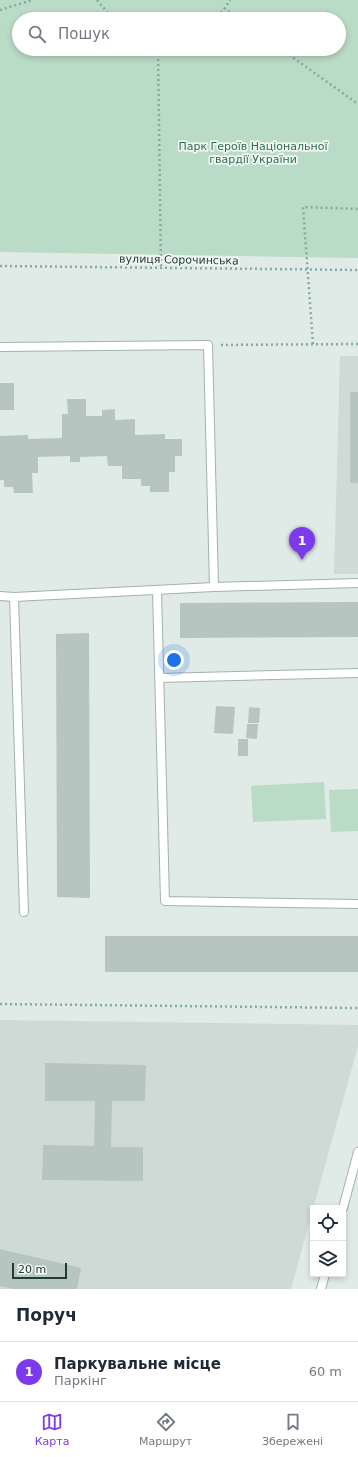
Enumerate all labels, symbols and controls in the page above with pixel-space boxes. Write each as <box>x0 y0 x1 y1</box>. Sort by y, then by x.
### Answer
search box <box>12 12 346 56</box>
icon: search <box>26 23 48 45</box>
text: Пошук <box>58 25 110 43</box>
park label: Парк Героїв Національної гвардії України <box>178 140 328 166</box>
street label: вулиця Сорочинська <box>119 252 239 268</box>
pin: 1 <box>289 527 315 560</box>
your location <box>164 650 184 670</box>
map controls <box>310 1205 346 1277</box>
button: locate <box>310 1205 346 1241</box>
button: layers <box>310 1241 346 1277</box>
scale bar <box>12 1261 67 1280</box>
text: 20 m <box>18 1263 46 1276</box>
text: Поруч <box>16 1305 77 1325</box>
text: Паркувальне місце <box>54 1355 221 1373</box>
text: 1 <box>24 1364 34 1379</box>
text: 60 m <box>309 1364 342 1379</box>
text: Паркінг <box>54 1373 107 1388</box>
tab: Карта <box>35 1411 69 1448</box>
tab: Маршрут <box>139 1411 192 1448</box>
tab: Збережені <box>262 1411 323 1448</box>

